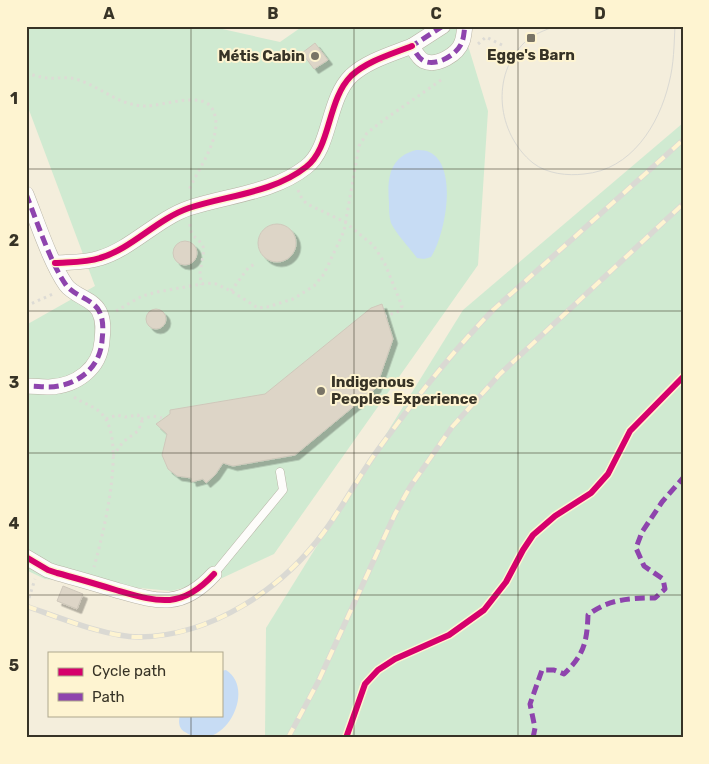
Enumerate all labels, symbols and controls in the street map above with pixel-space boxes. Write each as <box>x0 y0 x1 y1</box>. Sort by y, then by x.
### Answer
text: A <box>103 4 115 23</box>
text: B <box>267 4 279 23</box>
text: C <box>430 4 442 23</box>
text: D <box>594 4 606 23</box>
marker: Egge's Barn <box>525 32 537 44</box>
place label: Egge's Barn <box>487 46 575 64</box>
place label: Métis Cabin <box>218 47 305 65</box>
marker: Métis Cabin <box>309 50 321 62</box>
text: 1 <box>10 89 18 108</box>
text: 2 <box>9 231 19 250</box>
text: 3 <box>9 373 19 392</box>
place label: Indigenous Peoples Experience <box>331 373 478 408</box>
marker: Indigenous Peoples Experience <box>315 385 327 397</box>
text: 4 <box>9 514 20 533</box>
legend <box>48 652 222 716</box>
text: 5 <box>9 656 19 675</box>
text: Cycle path <box>92 662 166 680</box>
text: Path <box>92 688 125 706</box>

